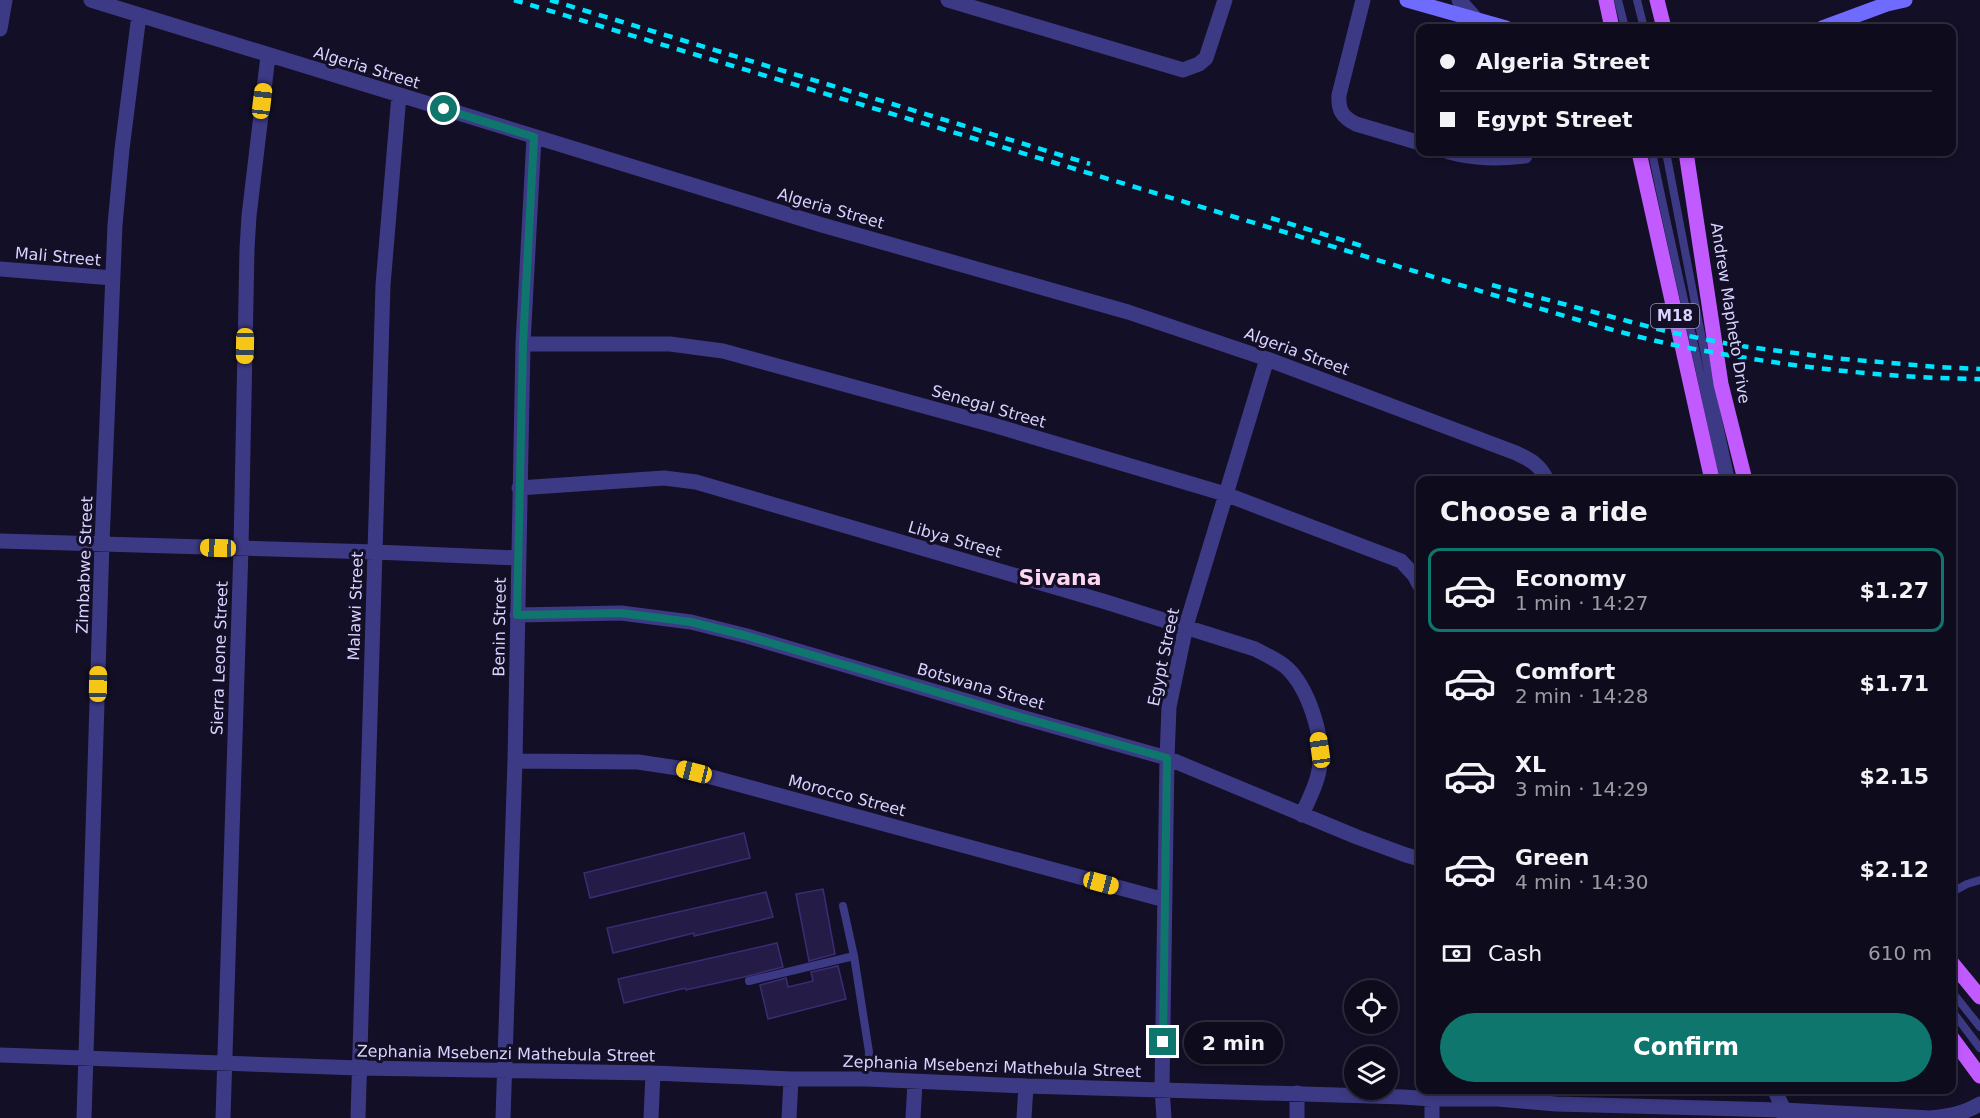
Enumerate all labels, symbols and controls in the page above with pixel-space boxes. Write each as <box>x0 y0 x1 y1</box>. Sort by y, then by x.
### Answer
street label: Algeria Street <box>312 42 422 93</box>
text: Algeria Street <box>1476 49 1650 74</box>
car <box>251 82 273 120</box>
route start <box>430 95 457 122</box>
text: Egypt Street <box>1476 107 1633 132</box>
street label: Algeria Street <box>775 184 886 233</box>
street label: Andrew Mapheto Drive <box>1707 221 1754 405</box>
street label: Mali Street <box>14 243 102 270</box>
road number: M18 <box>1651 304 1699 328</box>
street label: Algeria Street <box>1242 324 1352 379</box>
car <box>236 328 254 364</box>
street label: Senegal Street <box>929 381 1048 432</box>
street label: Zimbabwe Street <box>73 496 96 634</box>
text: Choose a ride <box>1440 496 1648 527</box>
street label: Libya Street <box>906 517 1004 562</box>
car <box>200 538 236 558</box>
street label: Malawi Street <box>344 551 367 661</box>
icon: car <box>1443 563 1497 617</box>
district label: Sivana <box>1018 565 1102 590</box>
text: Economy <box>1515 566 1626 591</box>
street label: Benin Street <box>489 577 510 677</box>
text: $1.27 <box>1859 578 1929 603</box>
street label: Sierra Leone Street <box>207 581 232 735</box>
text: 1 min · 14:27 <box>1515 591 1649 615</box>
street label: Egypt Street <box>1144 606 1183 708</box>
icon: car <box>1443 656 1497 710</box>
street label: Botswana Street <box>915 659 1047 714</box>
text: Comfort <box>1515 659 1615 684</box>
car <box>89 666 107 702</box>
text: $1.71 <box>1859 671 1929 696</box>
text: 2 min · 14:28 <box>1515 684 1649 708</box>
car <box>1309 731 1331 769</box>
icon: car <box>1443 749 1497 803</box>
text: XL <box>1515 752 1546 777</box>
car <box>674 759 714 785</box>
text: $2.15 <box>1859 764 1929 789</box>
street label: Morocco Street <box>786 771 908 820</box>
text: 3 min · 14:29 <box>1515 777 1649 801</box>
icon: car <box>1443 842 1497 896</box>
text: Green <box>1515 845 1589 870</box>
text: $2.12 <box>1859 857 1929 882</box>
car <box>1081 870 1121 896</box>
text: 4 min · 14:30 <box>1515 870 1649 894</box>
icon: cash <box>1440 937 1473 970</box>
text: Cash <box>1488 941 1542 966</box>
text: 610 m <box>1868 941 1932 965</box>
map controls <box>1344 980 1398 1100</box>
button: locate <box>1344 980 1398 1034</box>
button: Confirm <box>1440 1013 1932 1082</box>
callout: 2 min <box>1184 1021 1283 1063</box>
route end <box>1149 1028 1176 1055</box>
text: 2 min <box>1202 1031 1265 1055</box>
street label: Zephania Msebenzi Mathebula Street <box>357 1041 655 1066</box>
button: layers <box>1344 1046 1398 1100</box>
street label: Zephania Msebenzi Mathebula Street <box>842 1052 1142 1081</box>

